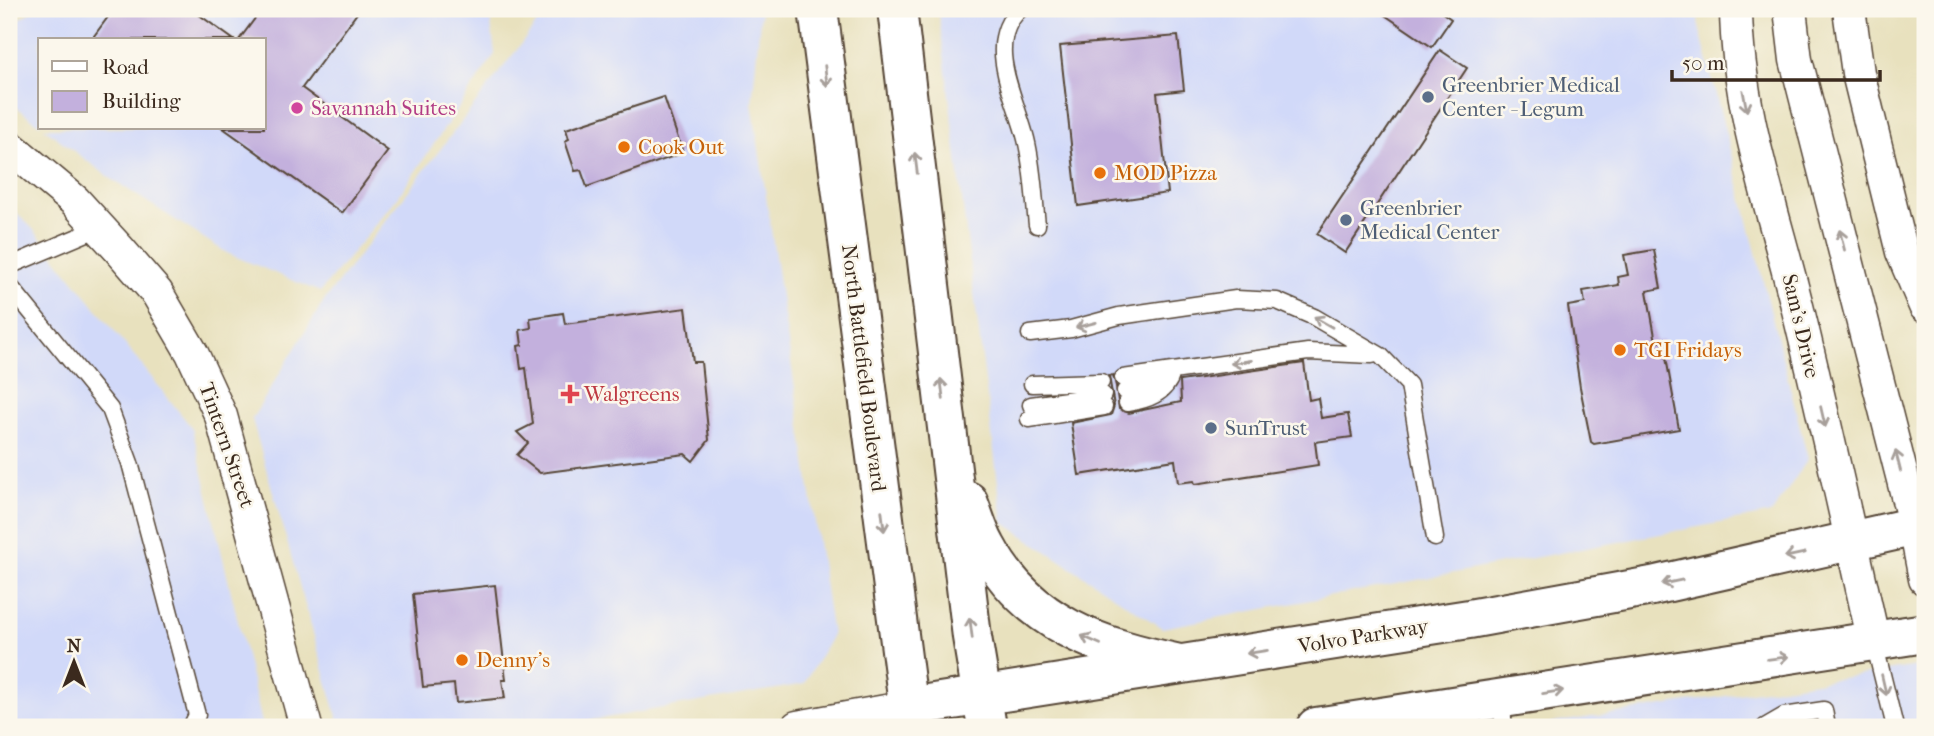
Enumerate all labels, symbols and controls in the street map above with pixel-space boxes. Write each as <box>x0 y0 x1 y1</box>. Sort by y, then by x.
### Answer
legend <box>38 38 266 130</box>
scale bar <box>1672 38 1880 82</box>
text: 50 m <box>1682 51 1725 75</box>
text: Road <box>102 55 149 79</box>
one-way arrow <box>820 65 833 87</box>
place label: Greenbrier Medical Center - Legum <box>1442 73 1620 121</box>
text: Building <box>102 89 181 113</box>
marker: Greenbrier Medical Center - Legum <box>1420 89 1436 105</box>
one-way arrow <box>1739 89 1753 112</box>
place label: Savannah Suites <box>311 96 456 120</box>
marker: Savannah Suites <box>289 100 305 116</box>
place label: Cook Out <box>638 135 725 159</box>
marker: Cook Out <box>616 139 632 155</box>
one-way arrow <box>909 152 922 175</box>
place label: MOD Pizza <box>1114 161 1217 185</box>
marker: MOD Pizza <box>1092 165 1108 181</box>
place label: Greenbrier Medical Center <box>1360 196 1500 244</box>
marker: Greenbrier Medical Center <box>1338 212 1354 228</box>
one-way arrow <box>1835 229 1848 252</box>
street label: North Battlefield Boulevard <box>837 243 891 494</box>
street label: Sam's Drive <box>1777 272 1825 380</box>
one-way arrow <box>1313 315 1333 329</box>
one-way arrow <box>1075 319 1097 332</box>
place label: TGI Fridays <box>1634 338 1742 362</box>
marker: TGI Fridays <box>1612 342 1628 358</box>
one-way arrow <box>1230 356 1253 369</box>
one-way arrow <box>936 378 949 401</box>
street label: Tintern Street <box>194 379 260 511</box>
place label: Walgreens <box>583 382 680 406</box>
marker: Walgreens <box>562 386 578 402</box>
one-way arrow <box>1816 405 1830 428</box>
place label: SunTrust <box>1225 416 1308 440</box>
marker: SunTrust <box>1203 420 1219 436</box>
one-way arrow <box>1891 450 1904 472</box>
one-way arrow <box>877 509 890 532</box>
one-way arrow <box>1784 549 1807 563</box>
one-way arrow <box>1661 575 1684 589</box>
street label: Volvo Parkway <box>1295 614 1431 658</box>
one-way arrow <box>964 617 977 640</box>
north arrow <box>38 628 108 698</box>
one-way arrow <box>1081 633 1102 646</box>
text: N <box>67 635 82 657</box>
one-way arrow <box>1246 646 1269 659</box>
place label: Denny's <box>476 648 550 672</box>
one-way arrow <box>1766 651 1789 664</box>
marker: Denny's <box>454 652 470 668</box>
one-way arrow <box>1879 673 1892 695</box>
one-way arrow <box>1541 685 1564 698</box>

